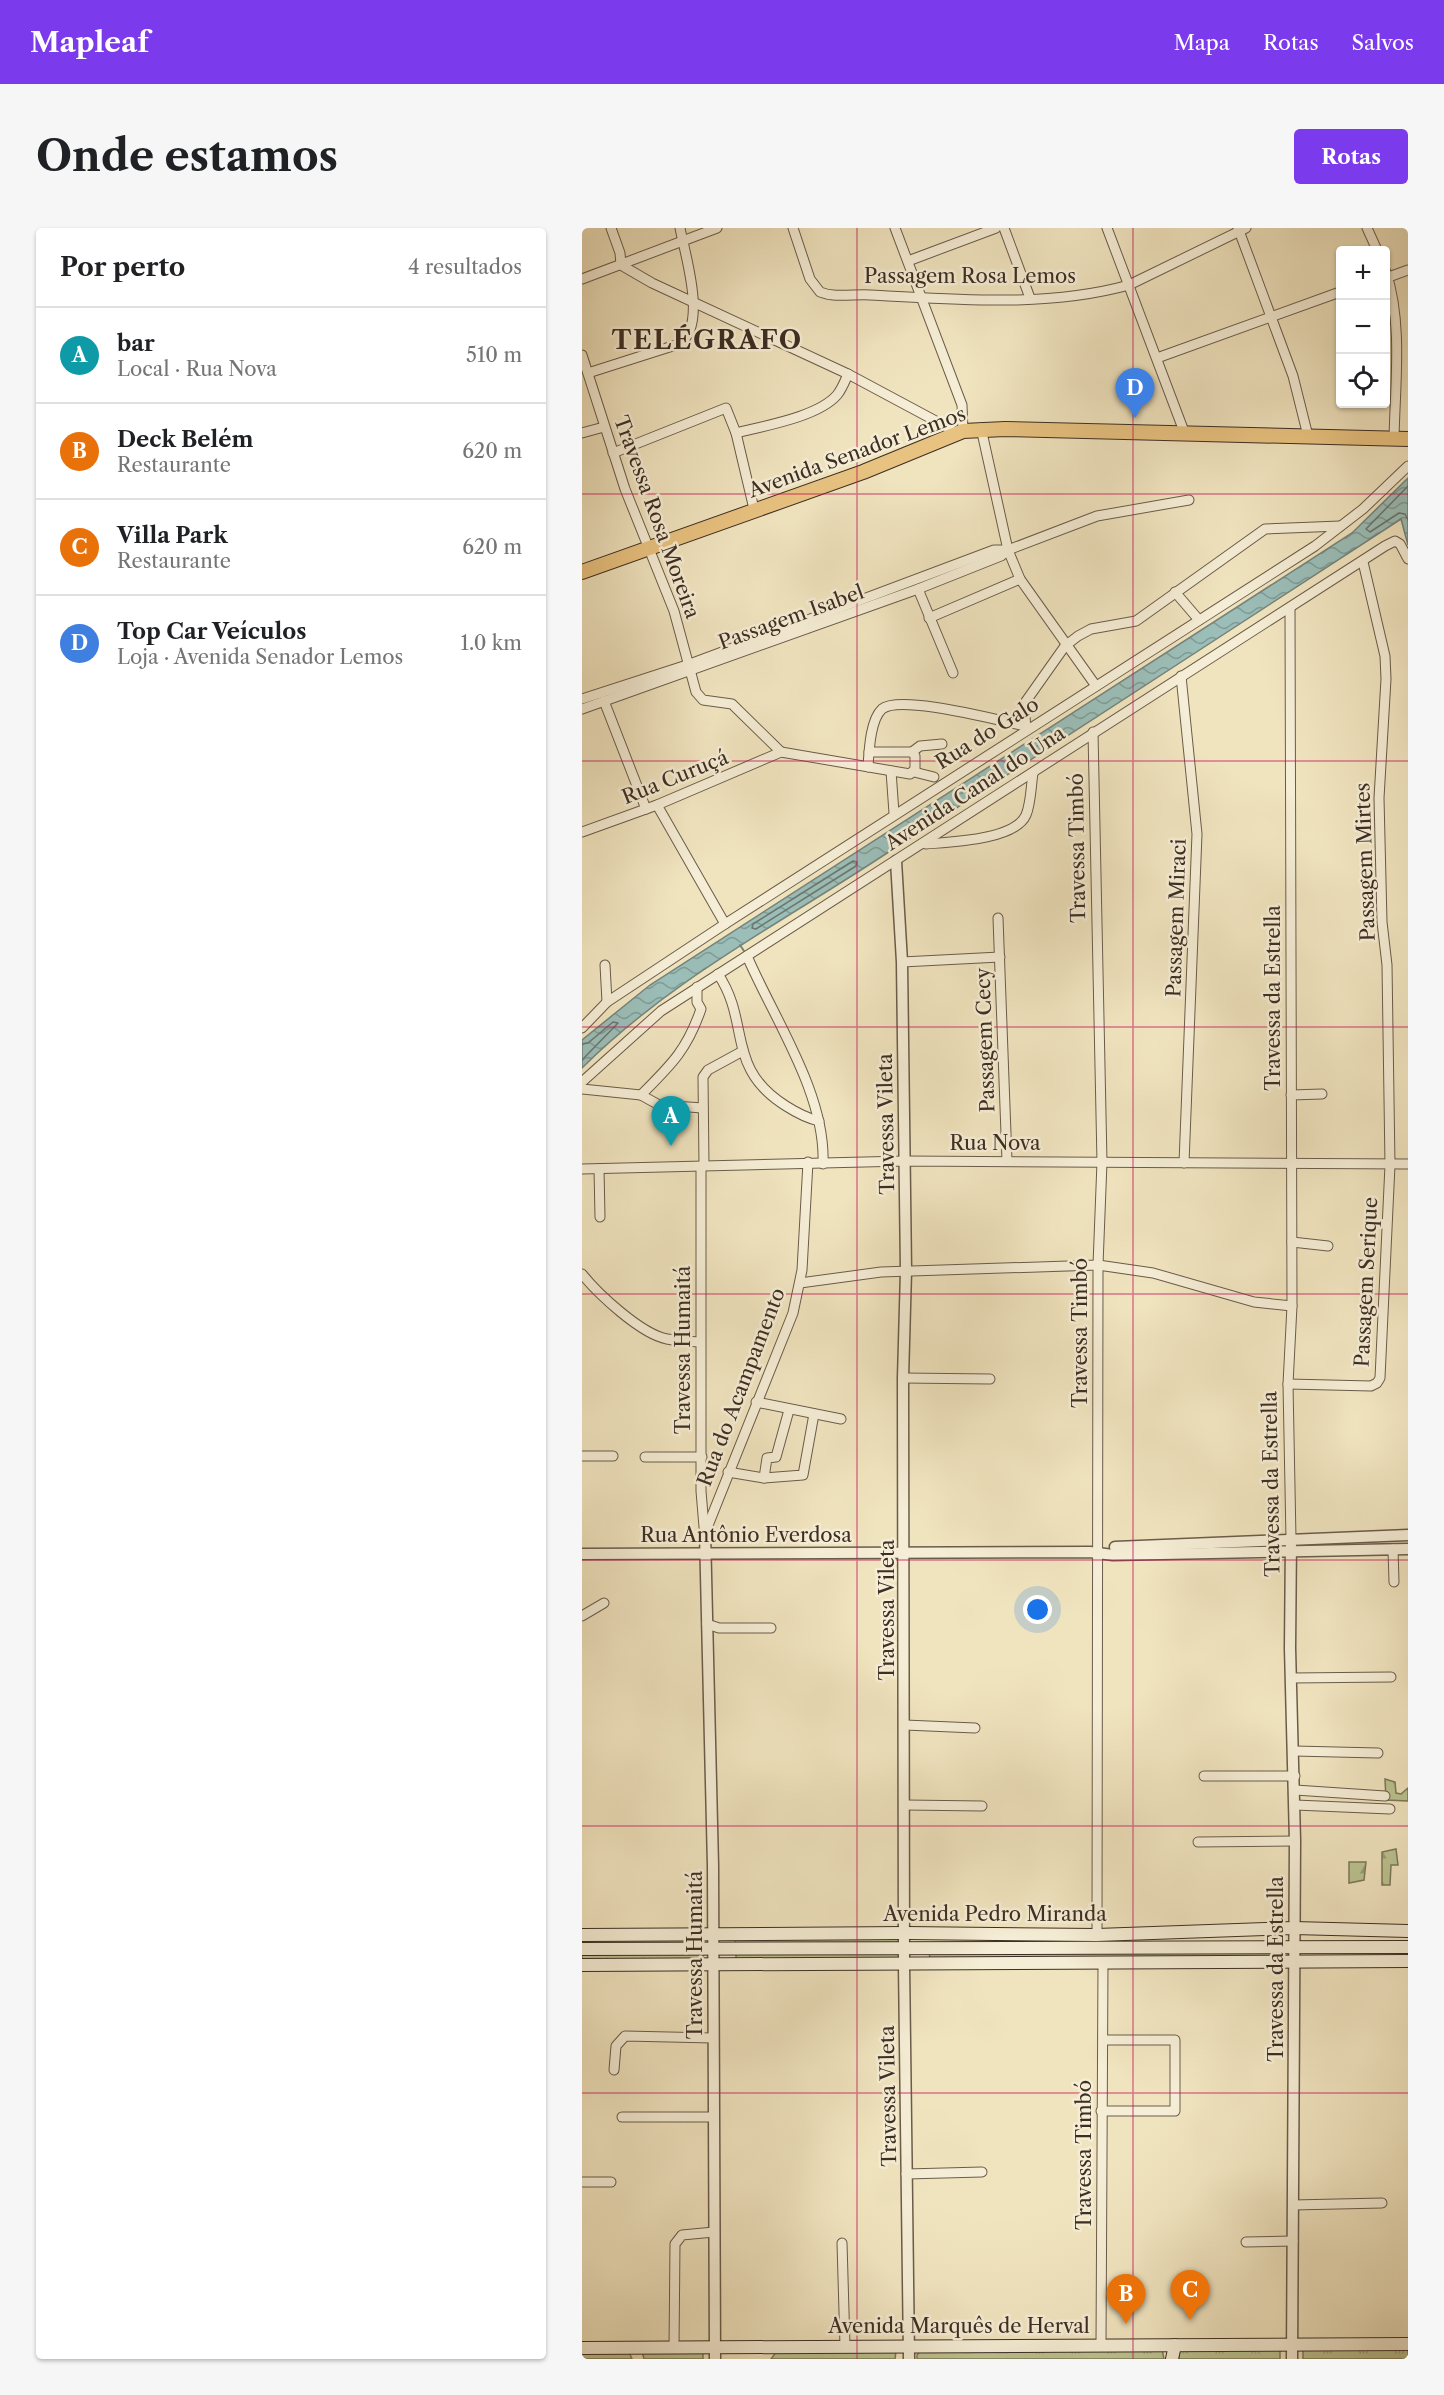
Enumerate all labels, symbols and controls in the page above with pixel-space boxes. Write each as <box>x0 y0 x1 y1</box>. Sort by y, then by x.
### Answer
text: Mapleaf <box>30 25 149 59</box>
text: Mapa <box>1174 30 1230 55</box>
text: Rotas <box>1263 30 1319 55</box>
text: Salvos <box>1352 30 1414 55</box>
button: Rotas <box>1294 129 1408 184</box>
text: Onde estamos <box>36 130 338 182</box>
map controls <box>1336 246 1390 408</box>
button: + <box>1336 246 1390 300</box>
text: Por perto <box>60 251 185 283</box>
text: 4 resultados <box>408 255 522 279</box>
street label: Passagem Rosa Lemos <box>864 264 1076 288</box>
button: − <box>1336 300 1390 354</box>
district label: TELÉGRAFO <box>611 324 803 356</box>
text: bar <box>117 330 155 357</box>
text: A <box>72 343 87 367</box>
text: 510 m <box>466 343 522 367</box>
button: locate <box>1336 354 1390 408</box>
text: Local · Rua Nova <box>117 357 277 381</box>
pin: D <box>1116 368 1154 418</box>
street label: Avenida Senador Lemos <box>744 401 969 503</box>
street label: Travessa Rosa Moreira <box>609 412 705 622</box>
text: Deck Belém <box>117 426 253 453</box>
text: B <box>72 439 87 463</box>
text: 620 m <box>462 439 522 463</box>
text: Restaurante <box>117 453 231 477</box>
text: Villa Park <box>117 522 228 549</box>
text: C <box>71 535 88 559</box>
text: 620 m <box>462 535 522 559</box>
text: Restaurante <box>117 549 231 573</box>
street label: Passagem Isabel <box>715 580 867 654</box>
text: Top Car Veículos <box>117 618 306 645</box>
text: D <box>71 631 88 655</box>
text: 1.0 km <box>461 631 522 655</box>
text: Loja · Avenida Senador Lemos <box>117 645 403 669</box>
street label: Rua do Galo <box>931 692 1043 774</box>
street label: Avenida Canal do Una <box>880 721 1070 856</box>
street label: Rua Curuçá <box>618 745 732 809</box>
street label: Travessa Timbó <box>1064 773 1090 923</box>
street label: Passagem Mirtes <box>1350 782 1380 942</box>
street label: Passagem Miraci <box>1161 838 1191 998</box>
street label: Travessa da Estrella <box>1261 905 1285 1091</box>
street label: Passagem Cecy <box>970 966 1000 1113</box>
street label: Travessa Vileta <box>873 1053 899 1195</box>
pin: A <box>652 1096 691 1146</box>
street label: Rua Nova <box>949 1131 1041 1155</box>
street label: Passagem Serique <box>1350 1196 1382 1368</box>
street label: Travessa Timbó <box>1068 1258 1092 1408</box>
street label: Travessa Humaitá <box>671 1265 695 1434</box>
street label: Rua do Acampamento <box>692 1285 790 1489</box>
street label: Travessa da Estrella <box>1257 1391 1285 1577</box>
street label: Rua Antônio Everdosa <box>640 1523 852 1547</box>
street label: Travessa Vileta <box>875 1539 899 1681</box>
your location <box>1023 1595 1052 1624</box>
street label: Travessa Humaitá <box>683 1870 707 2039</box>
street label: Travessa da Estrella <box>1264 1876 1288 2062</box>
street label: Avenida Pedro Miranda <box>882 1902 1107 1926</box>
street label: Travessa Vileta <box>875 2025 901 2167</box>
street label: Travessa Timbó <box>1072 2080 1096 2230</box>
pin: C <box>1170 2270 1210 2320</box>
pin: B <box>1106 2274 1146 2324</box>
street label: Avenida Marquês de Herval <box>827 2314 1090 2338</box>

